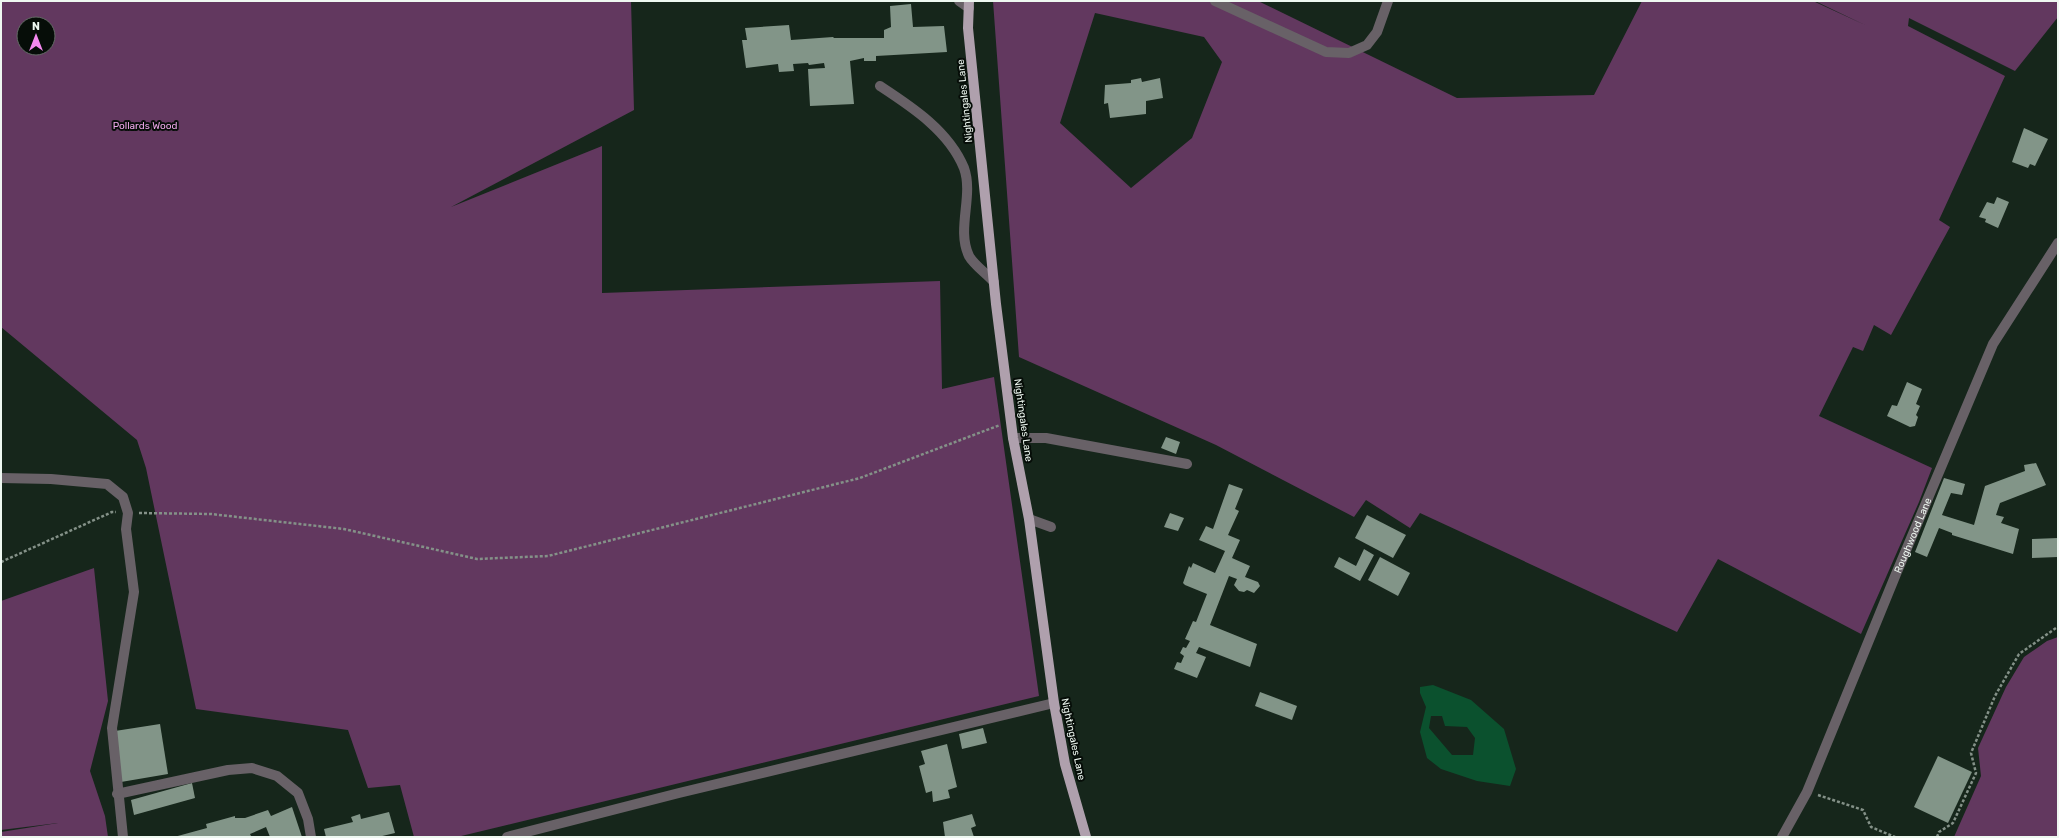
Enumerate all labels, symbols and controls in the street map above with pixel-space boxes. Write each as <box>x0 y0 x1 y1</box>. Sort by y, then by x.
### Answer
north arrow <box>16 16 56 56</box>
text: N <box>32 20 40 33</box>
street label: Nightingales Lane <box>955 58 975 143</box>
park label: Pollards Wood <box>113 120 177 132</box>
street label: Nightingales Lane <box>1011 378 1035 463</box>
street label: Roughwood Lane <box>1892 496 1935 575</box>
street label: Nightingales Lane <box>1058 697 1088 782</box>

